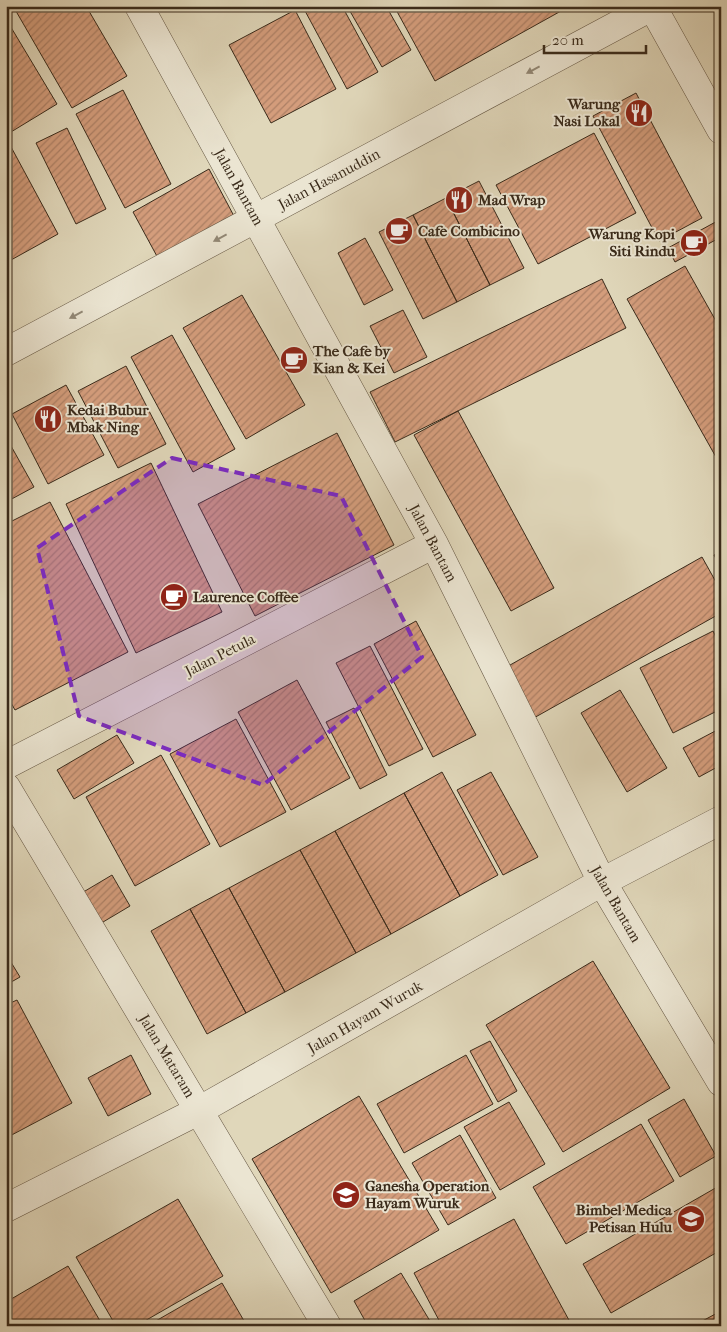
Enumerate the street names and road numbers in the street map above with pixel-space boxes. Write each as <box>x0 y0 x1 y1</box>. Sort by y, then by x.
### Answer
street label: Jalan Bantam <box>210 144 268 229</box>
street label: Jalan Hasanuddin <box>274 144 383 214</box>
street label: Jalan Bantam <box>405 500 461 585</box>
street label: Jalan Petula <box>181 629 259 681</box>
street label: Jalan Bantam <box>586 862 645 946</box>
street label: Jalan Hayam Wuruk <box>303 977 426 1058</box>
street label: Jalan Mataram <box>135 1010 199 1101</box>

